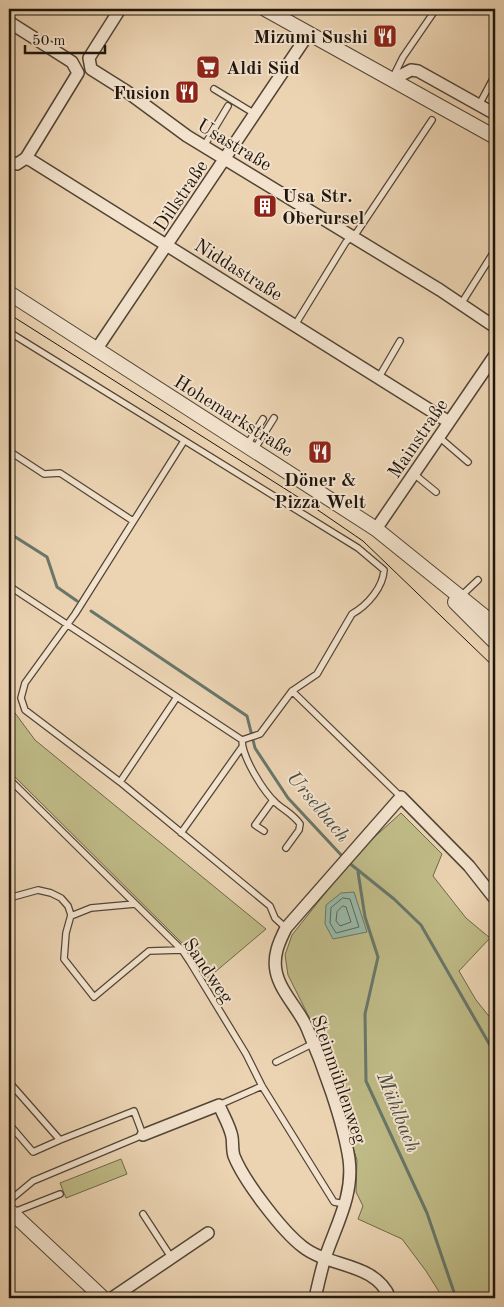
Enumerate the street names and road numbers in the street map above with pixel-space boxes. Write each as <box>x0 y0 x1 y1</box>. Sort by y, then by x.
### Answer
street label: Usastraße <box>193 117 274 176</box>
street label: Dillstraße <box>152 157 213 235</box>
street label: Niddastraße <box>190 237 285 306</box>
street label: Hohemarkstraße <box>170 373 296 461</box>
street label: Mainstraße <box>386 396 453 483</box>
street label: Sandweg <box>178 935 236 1008</box>
street label: Steinmühlenweg <box>307 1013 369 1147</box>

